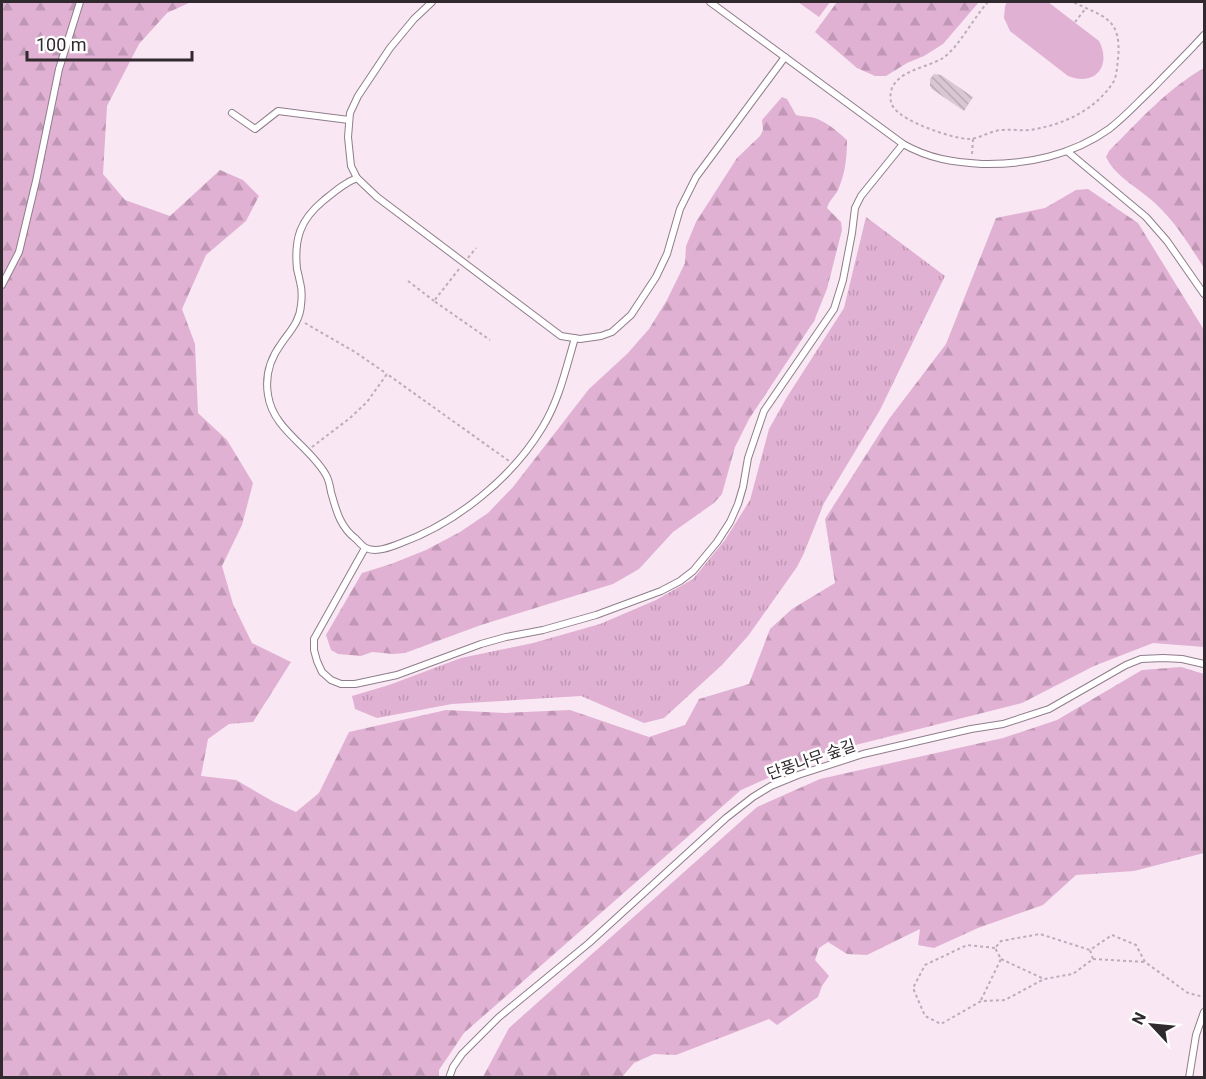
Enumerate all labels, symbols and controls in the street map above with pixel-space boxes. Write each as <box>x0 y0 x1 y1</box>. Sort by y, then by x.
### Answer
scale bar <box>27 24 192 62</box>
text: 100 m <box>36 34 87 55</box>
street label: 단풍나무 숲길 <box>764 735 858 783</box>
north arrow <box>1122 995 1182 1055</box>
text: N <box>1128 1009 1150 1028</box>

